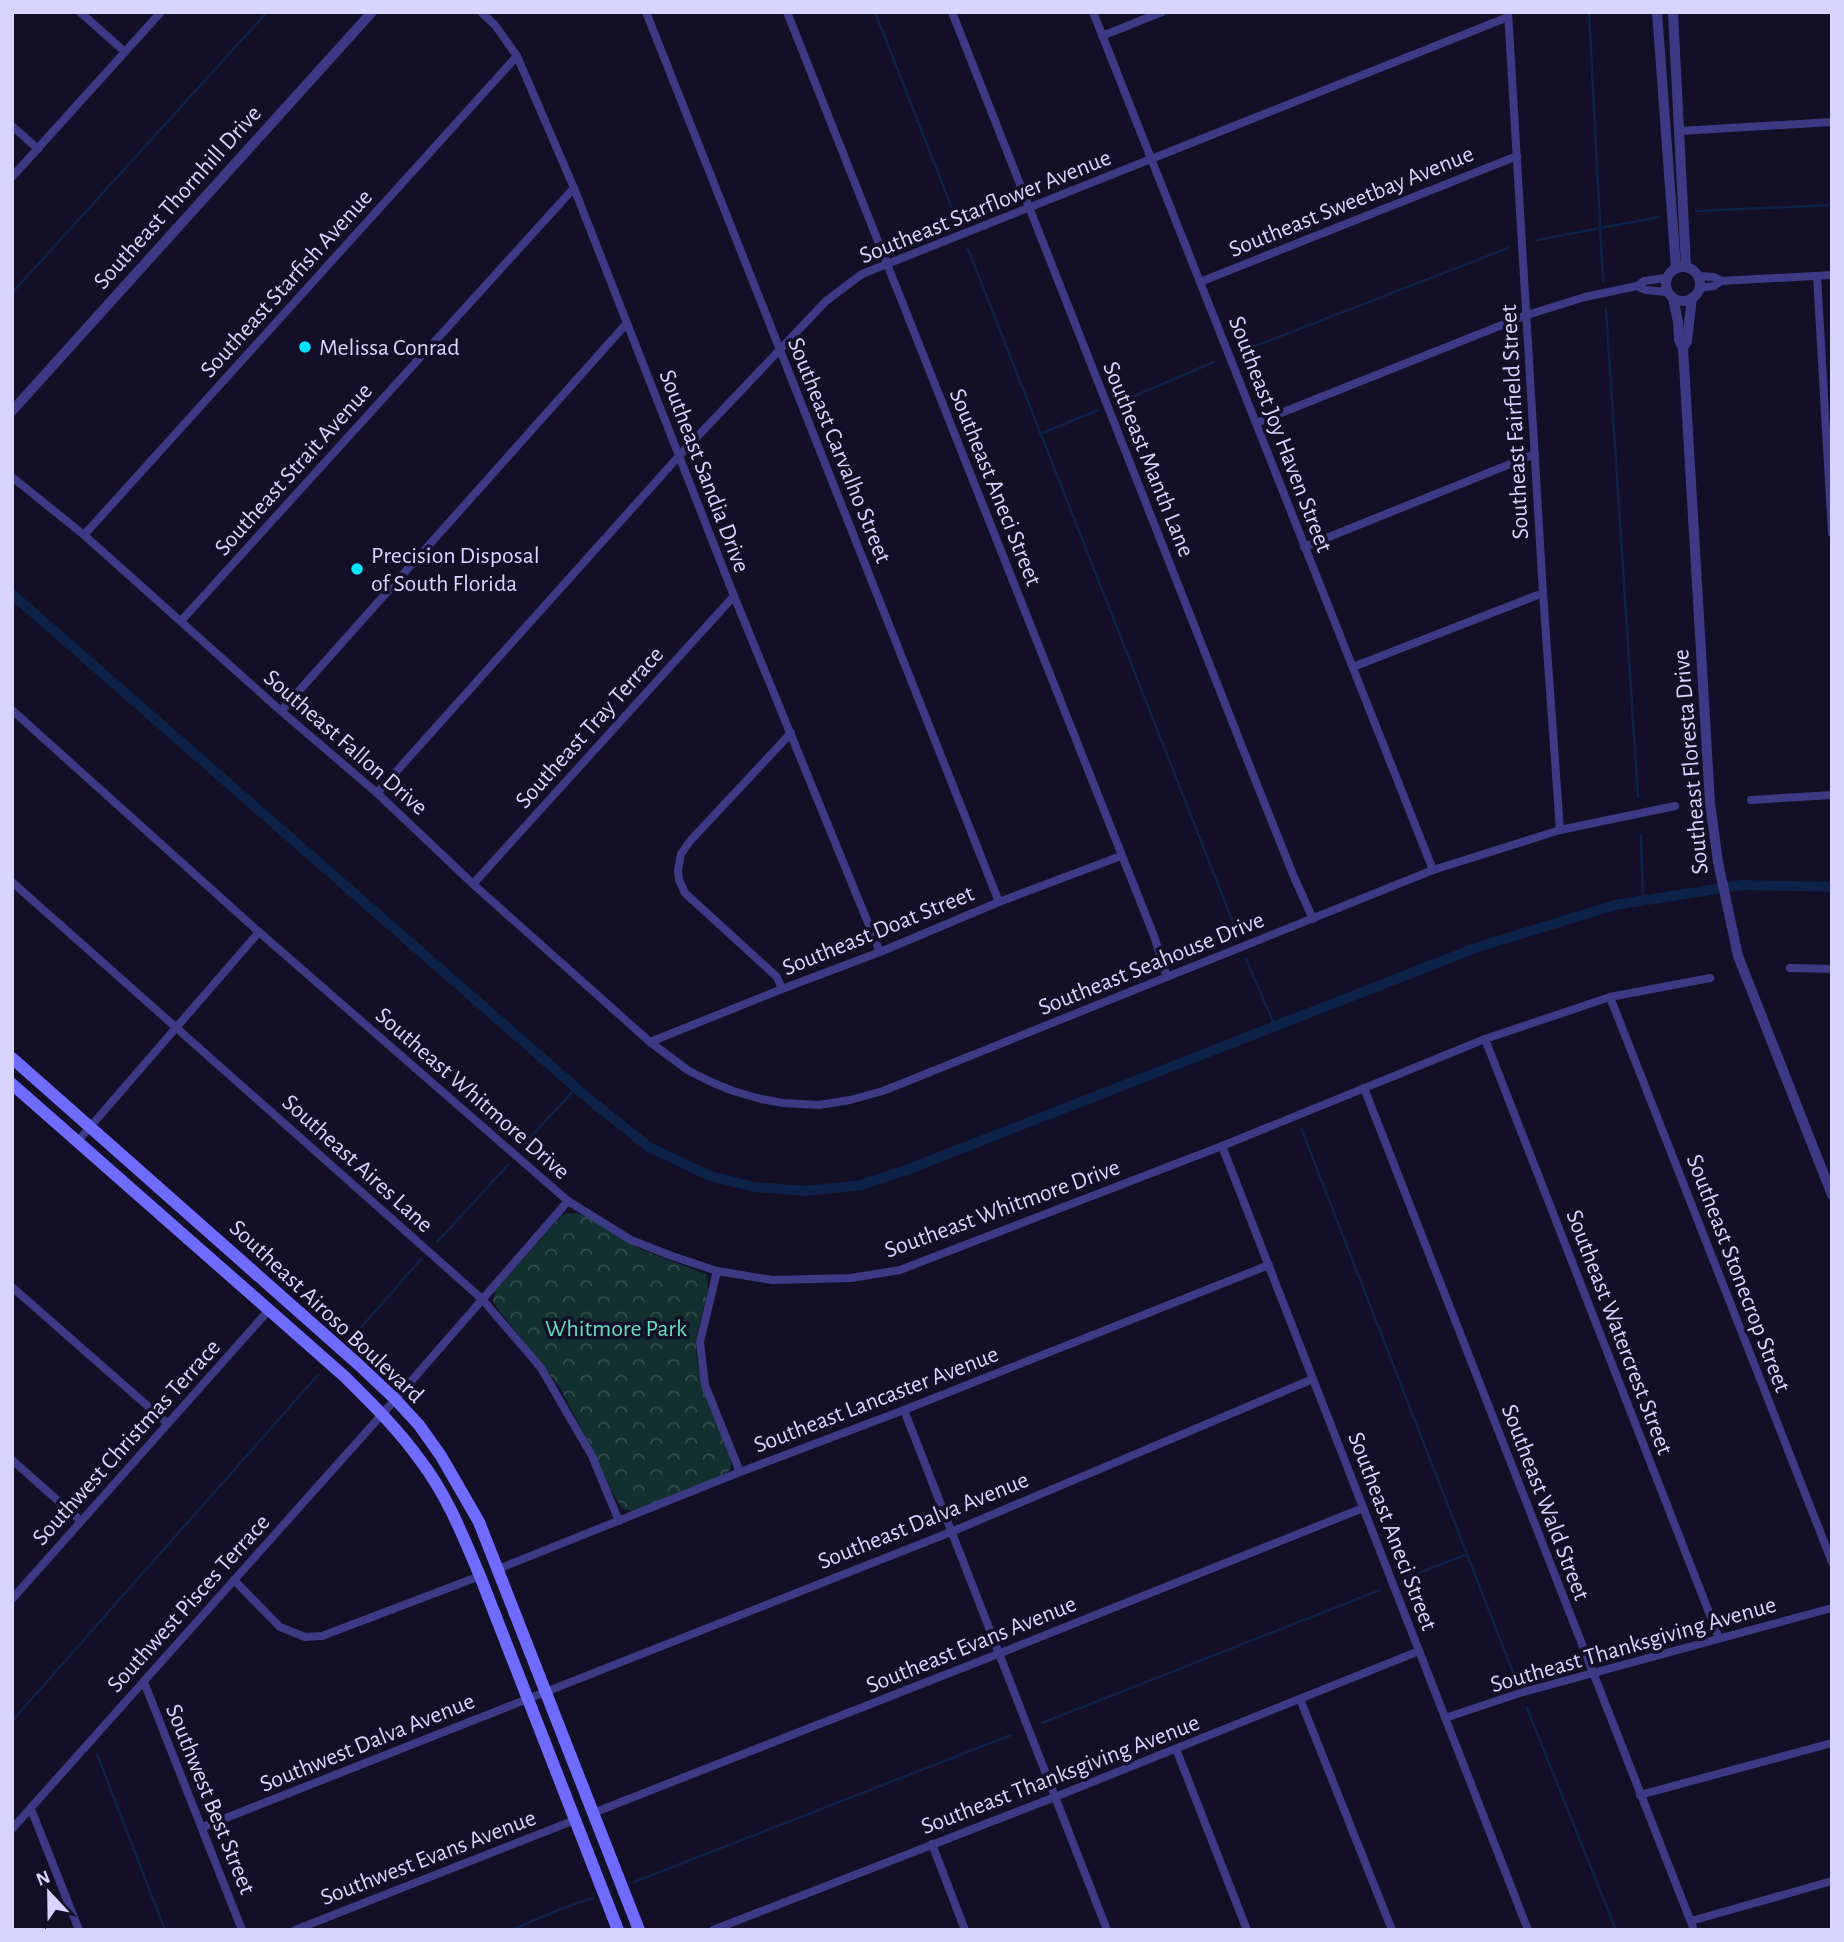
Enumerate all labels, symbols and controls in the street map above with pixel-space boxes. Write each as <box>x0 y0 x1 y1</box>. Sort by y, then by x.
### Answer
street label: Southeast Thornhill Drive <box>89 101 266 294</box>
street label: Southeast Sweetbay Avenue <box>1226 142 1477 262</box>
street label: Southeast Starflower Avenue <box>856 145 1115 268</box>
street label: Southeast Starfish Avenue <box>196 185 377 382</box>
street label: Southeast Fairfield Street <box>1497 304 1533 540</box>
street label: Southeast Joy Haven Street <box>1224 313 1336 556</box>
street label: Southeast Carvalho Street <box>783 334 895 567</box>
place label: Melissa Conrad <box>319 336 460 360</box>
marker: Melissa Conrad <box>297 339 313 355</box>
street label: Southeast Manth Lane <box>1098 358 1198 560</box>
street label: Southeast Sandia Drive <box>654 367 754 576</box>
street label: Southeast Strait Avenue <box>210 379 377 560</box>
street label: Southeast Aneci Street <box>945 385 1046 590</box>
place label: Precision Disposal of South Florida <box>371 544 540 596</box>
marker: Precision Disposal of South Florida <box>349 561 365 577</box>
street label: Southeast Tray Terrace <box>511 642 668 813</box>
street label: Southeast Floresta Drive <box>1669 648 1713 875</box>
street label: Southeast Fallon Drive <box>259 665 432 820</box>
street label: Southeast Doat Street <box>779 881 978 980</box>
street label: Southeast Seahouse Drive <box>1035 908 1268 1020</box>
street label: Southeast Whitmore Drive <box>371 1003 574 1184</box>
street label: Southeast Aires Lane <box>277 1090 437 1237</box>
street label: Southeast Stonecrop Street <box>1682 1151 1795 1396</box>
street label: Southeast Whitmore Drive <box>882 1155 1123 1263</box>
street label: Southeast Watercrest Street <box>1561 1207 1677 1458</box>
street label: Southeast Airoso Boulevard <box>225 1216 428 1408</box>
park label: Whitmore Park <box>545 1317 687 1341</box>
street label: Southwest Christmas Terrace <box>28 1335 225 1550</box>
street label: Southeast Lancaster Avenue <box>751 1342 1002 1458</box>
street label: Southeast Wald Street <box>1497 1401 1594 1604</box>
street label: Southeast Aneci Street <box>1343 1429 1441 1634</box>
street label: Southeast Dalva Avenue <box>815 1468 1032 1574</box>
street label: Southwest Pisces Terrace <box>103 1510 275 1697</box>
street label: Southeast Evans Avenue <box>863 1592 1080 1698</box>
street label: Southeast Thanksgiving Avenue <box>1488 1593 1779 1697</box>
street label: Southwest Dalva Avenue <box>257 1689 478 1797</box>
street label: Southwest Best Street <box>161 1701 259 1898</box>
street label: Southeast Thanksgiving Avenue <box>918 1711 1203 1839</box>
street label: Southwest Evans Avenue <box>317 1806 539 1910</box>
north arrow <box>14 1858 84 1928</box>
text: N <box>34 1867 53 1890</box>

